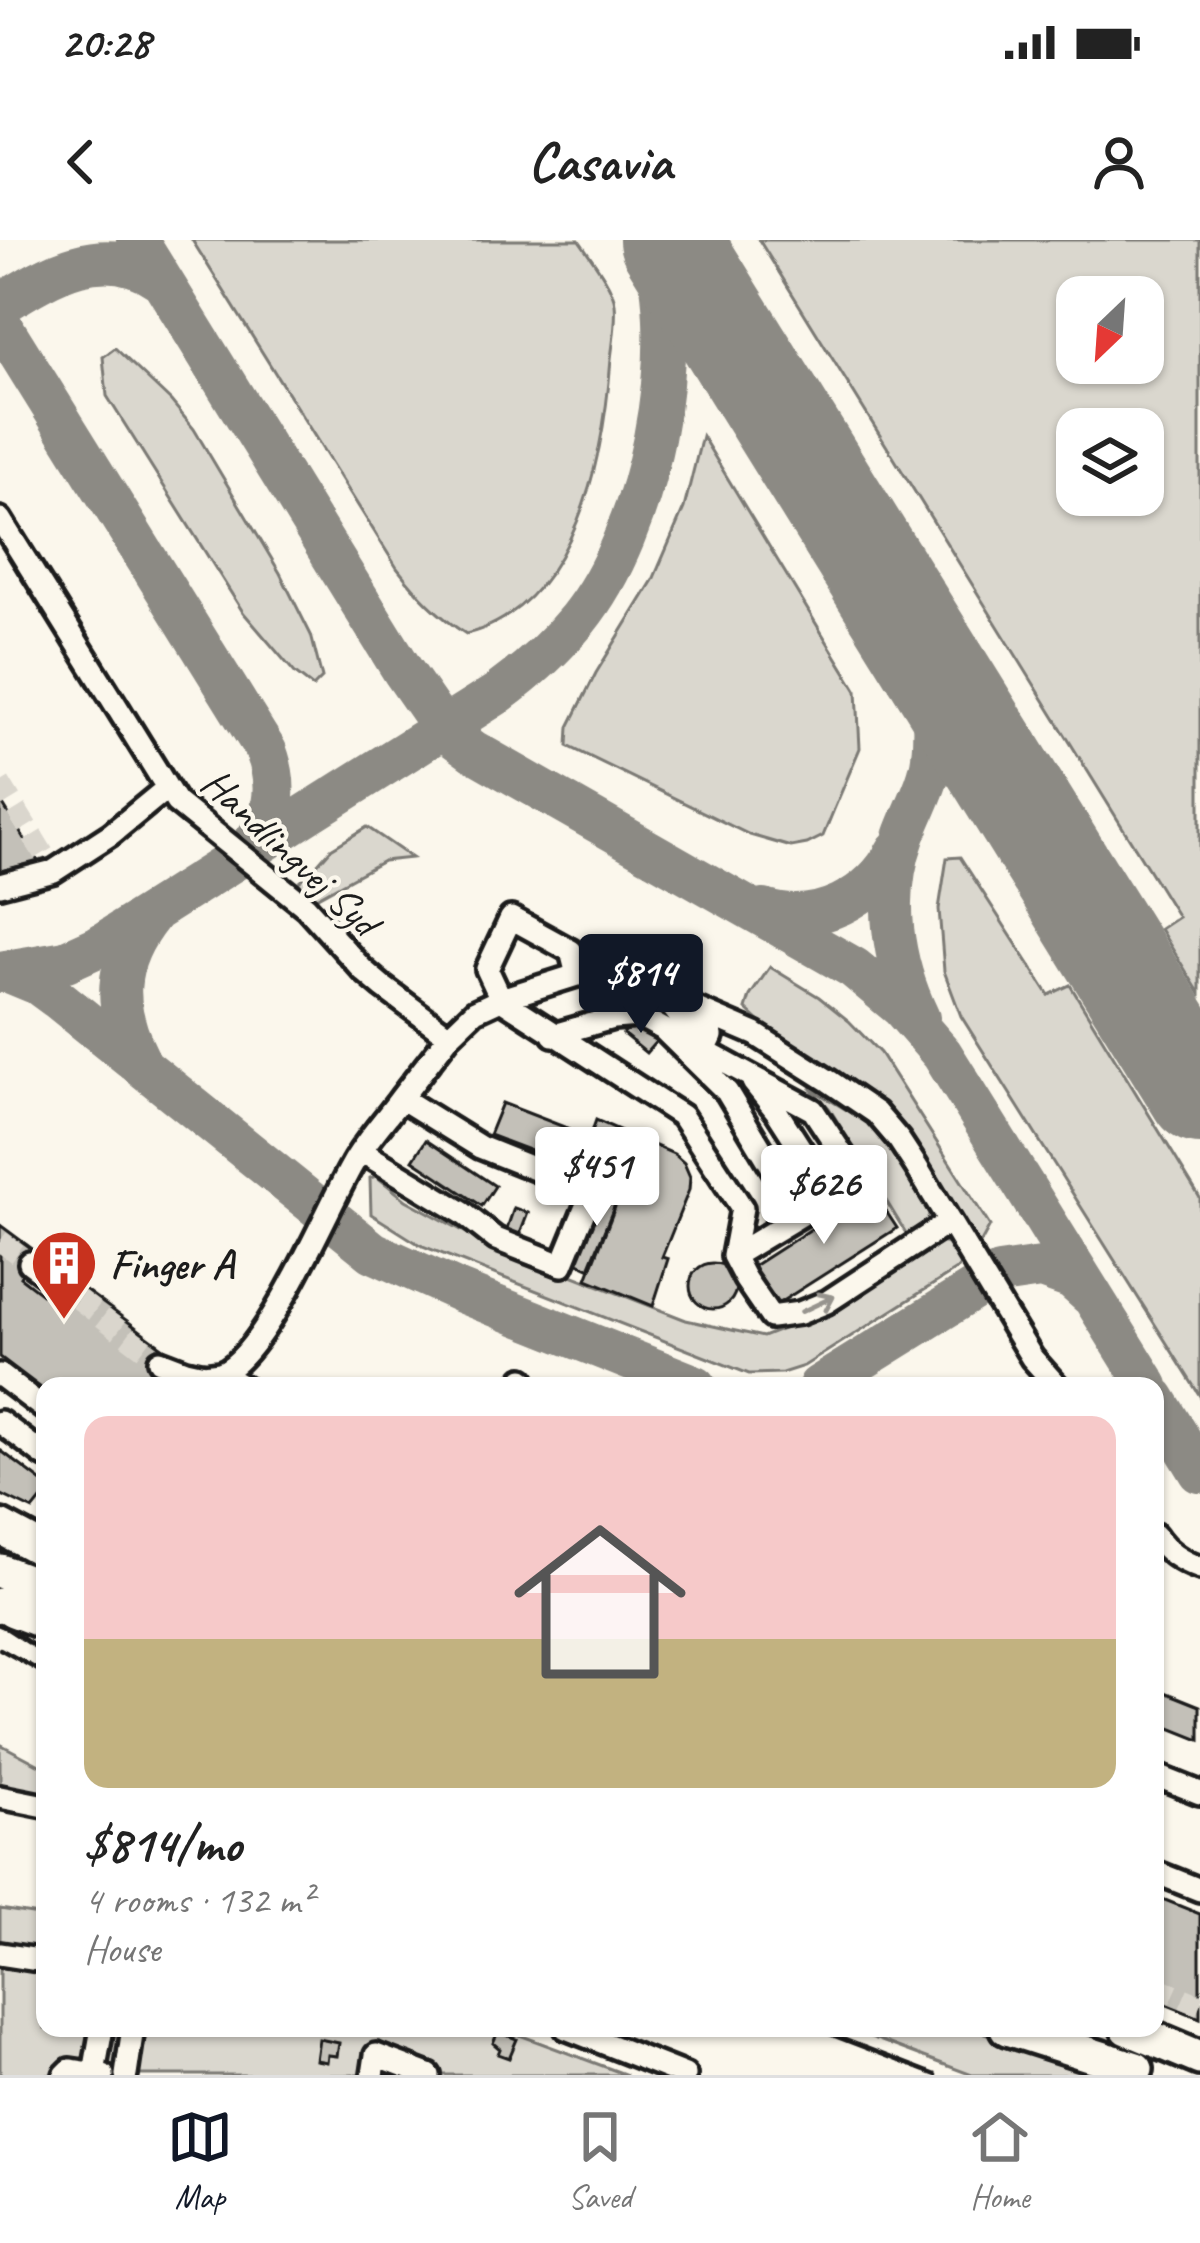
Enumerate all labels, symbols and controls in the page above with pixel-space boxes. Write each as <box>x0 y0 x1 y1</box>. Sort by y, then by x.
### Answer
text: 20:28 <box>60 14 150 71</box>
text: Casavia <box>528 128 672 196</box>
icon: back <box>48 129 114 195</box>
icon: person <box>1086 129 1152 195</box>
north arrow <box>1056 276 1164 384</box>
map controls <box>1056 276 1164 516</box>
button: layers <box>1056 408 1164 516</box>
street label: Handlingvej Syd <box>190 756 394 951</box>
pin: $814 <box>570 934 712 1036</box>
text: $814 <box>606 948 676 997</box>
pin: $451 <box>526 1127 668 1229</box>
text: $451 <box>562 1141 632 1190</box>
pin: $626 <box>753 1145 895 1247</box>
text: $626 <box>788 1159 860 1208</box>
building icon: Finger A <box>29 1228 99 1322</box>
place label: Finger A <box>110 1238 236 1291</box>
one-way arrow <box>799 1292 835 1314</box>
icon: home <box>492 1494 708 1710</box>
text: $814/mo <box>84 1812 241 1876</box>
text: 4 rooms · 132 m² <box>84 1876 312 1925</box>
text: House <box>84 1925 160 1974</box>
tab: Map <box>167 2104 233 2218</box>
tab: Saved <box>567 2104 633 2218</box>
tab: Home <box>967 2104 1033 2218</box>

